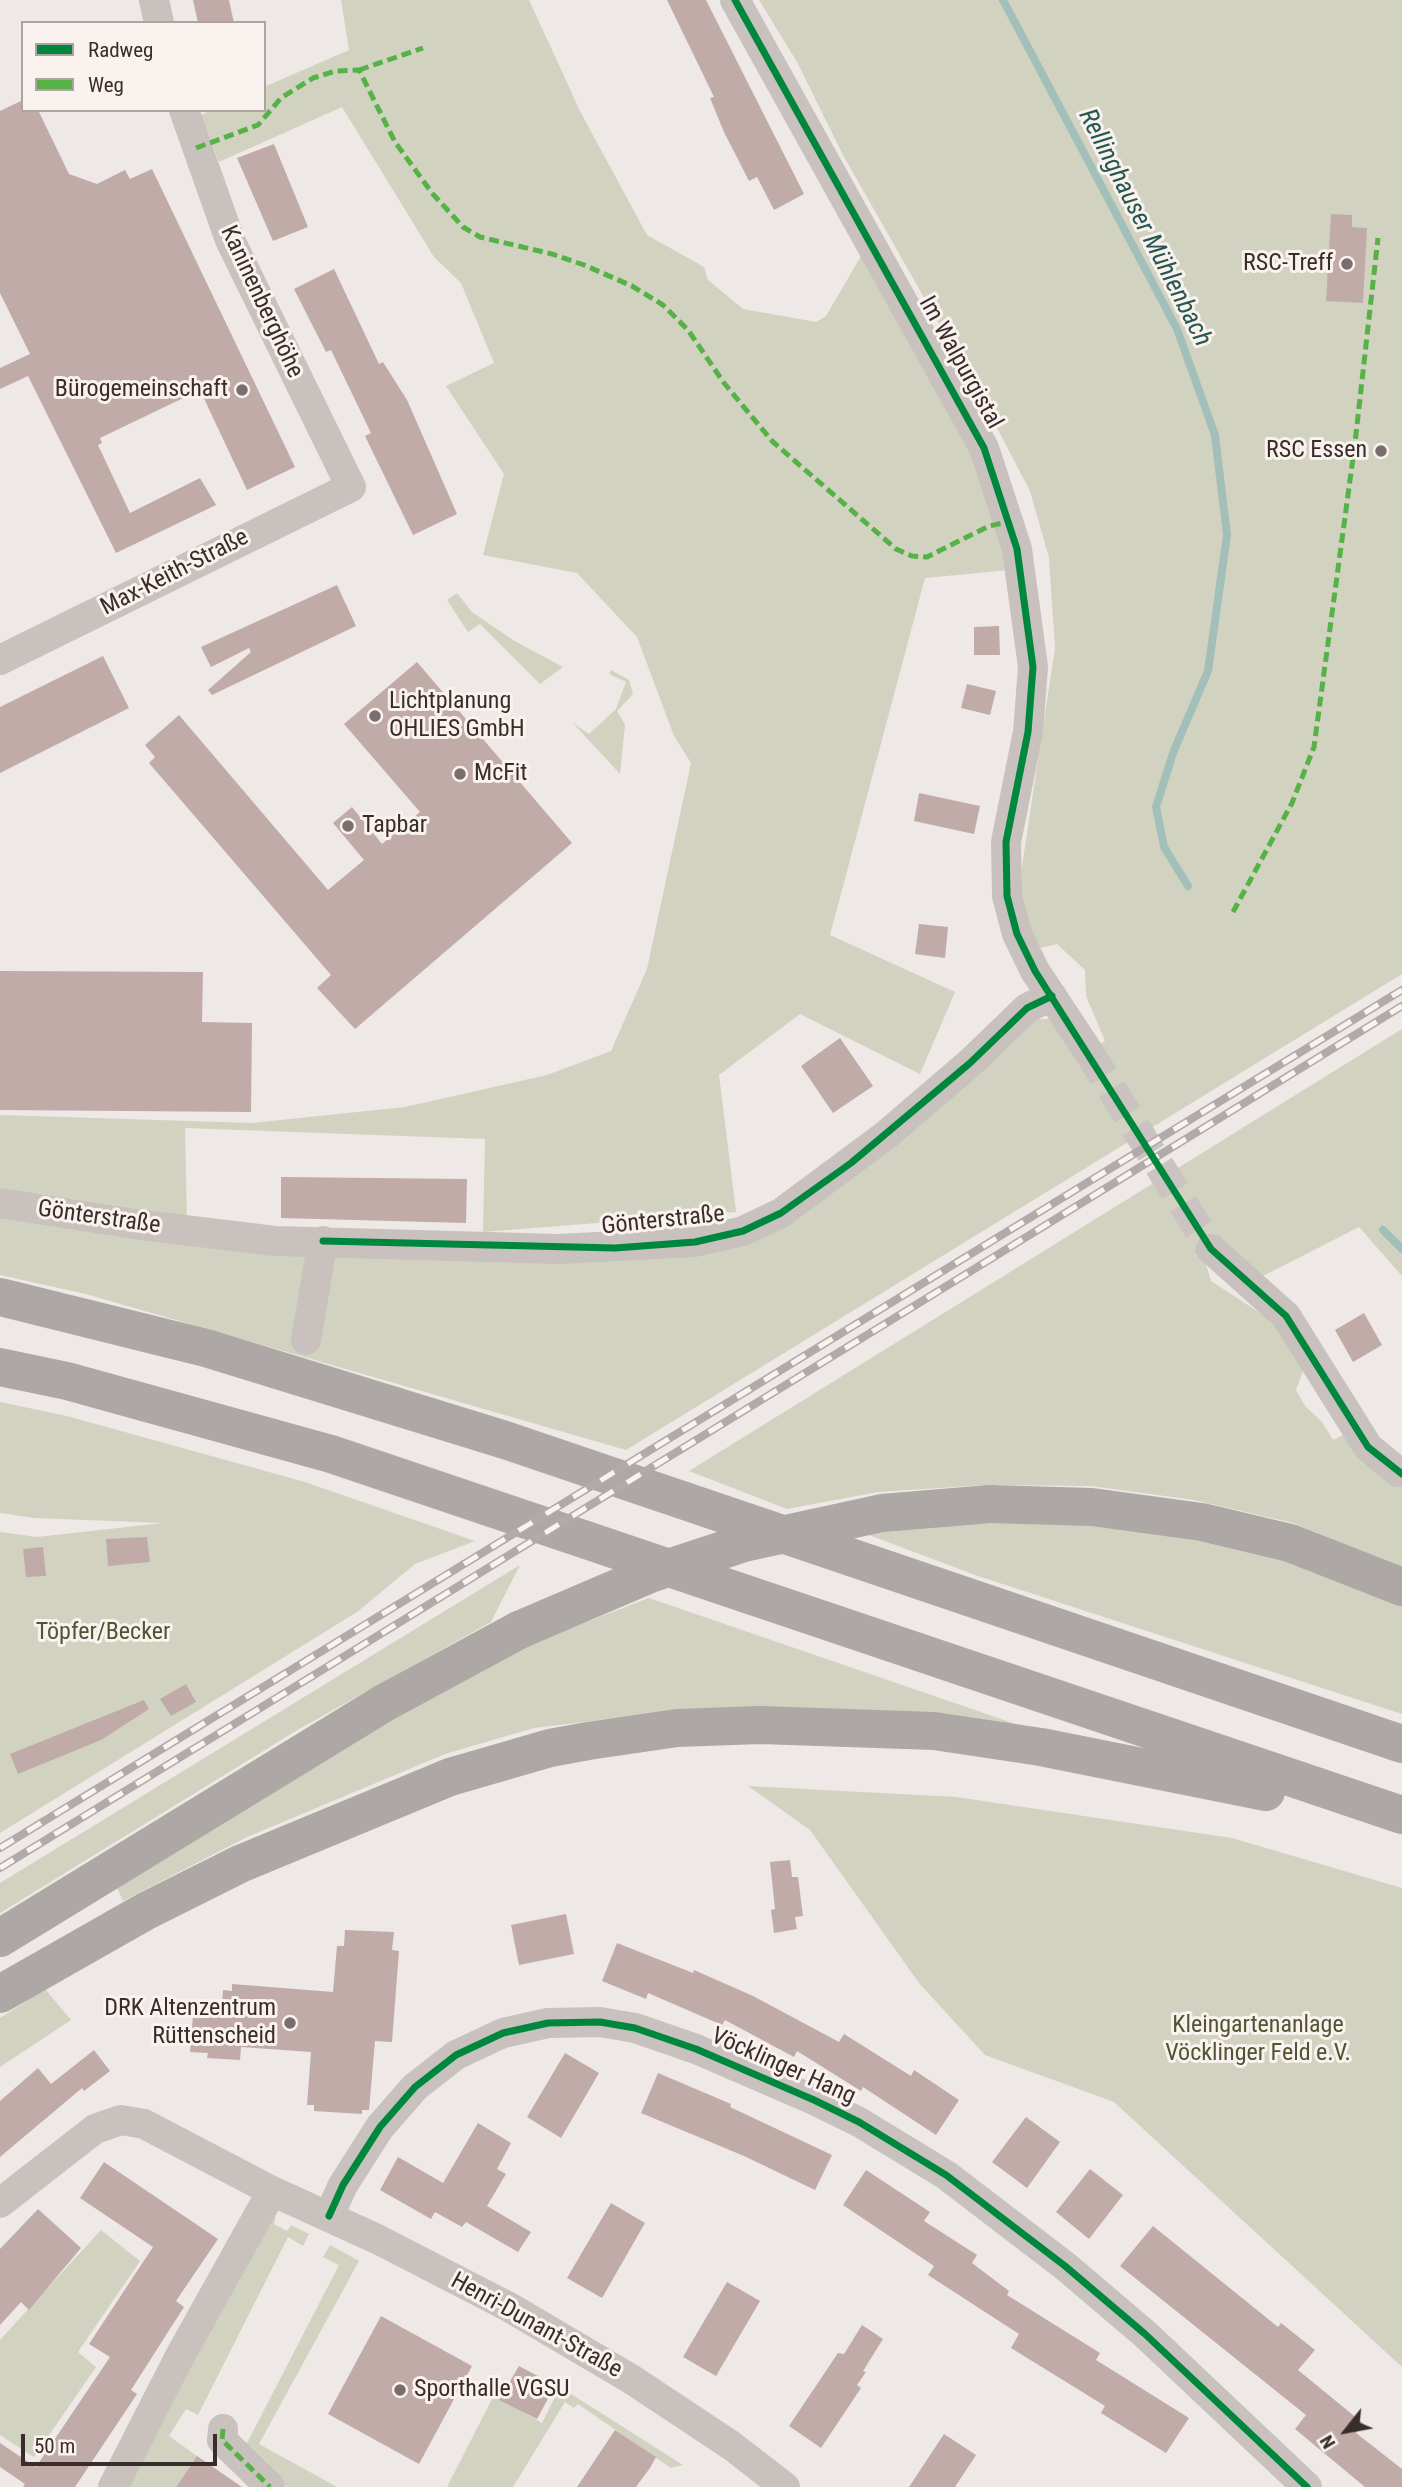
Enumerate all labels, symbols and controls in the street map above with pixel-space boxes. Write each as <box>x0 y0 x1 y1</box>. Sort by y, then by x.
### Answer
legend <box>21 21 266 112</box>
text: Radweg <box>88 38 153 62</box>
text: Weg <box>88 73 124 97</box>
water label: Rellinghauser Mühlenbach <box>1071 104 1217 352</box>
street label: Kaninenberghöhe <box>213 221 309 383</box>
place label: RSC-Treff <box>1243 250 1333 278</box>
marker: RSC-Treff <box>1339 256 1355 272</box>
street label: Im Walpurgistal <box>912 292 1008 434</box>
place label: Bürogemeinschaft <box>55 376 228 404</box>
marker: Bürogemeinschaft <box>234 382 250 398</box>
place label: RSC Essen <box>1266 437 1367 465</box>
marker: RSC Essen <box>1373 443 1389 459</box>
street label: Max-Keith-Straße <box>96 523 254 623</box>
place label: Lichtplanung OHLIES GmbH <box>389 688 525 744</box>
marker: Lichtplanung OHLIES GmbH <box>367 708 383 724</box>
place label: McFit <box>474 760 527 788</box>
marker: McFit <box>452 766 468 782</box>
place label: Tapbar <box>362 812 427 840</box>
marker: Tapbar <box>340 818 356 834</box>
street label: Gönterstraße <box>36 1195 162 1241</box>
street label: Gönterstraße <box>600 1200 726 1242</box>
park label: Töpfer/Becker <box>36 1619 170 1647</box>
place label: DRK Altenzentrum Rüttenscheid <box>104 1995 276 2051</box>
park label: Kleingartenanlage Vöcklinger Feld e.V. <box>1165 2012 1351 2068</box>
marker: DRK Altenzentrum Rüttenscheid <box>282 2015 298 2031</box>
street label: Vöcklinger Hang <box>706 2022 860 2112</box>
street label: Henri-Dunant-Straße <box>445 2267 627 2385</box>
place label: Sporthalle VGSU <box>414 2376 570 2404</box>
marker: Sporthalle VGSU <box>392 2382 408 2398</box>
north arrow <box>1311 2396 1381 2466</box>
scale bar <box>24 2420 220 2464</box>
text: N <box>1315 2431 1340 2453</box>
text: 50 m <box>34 2434 75 2458</box>

